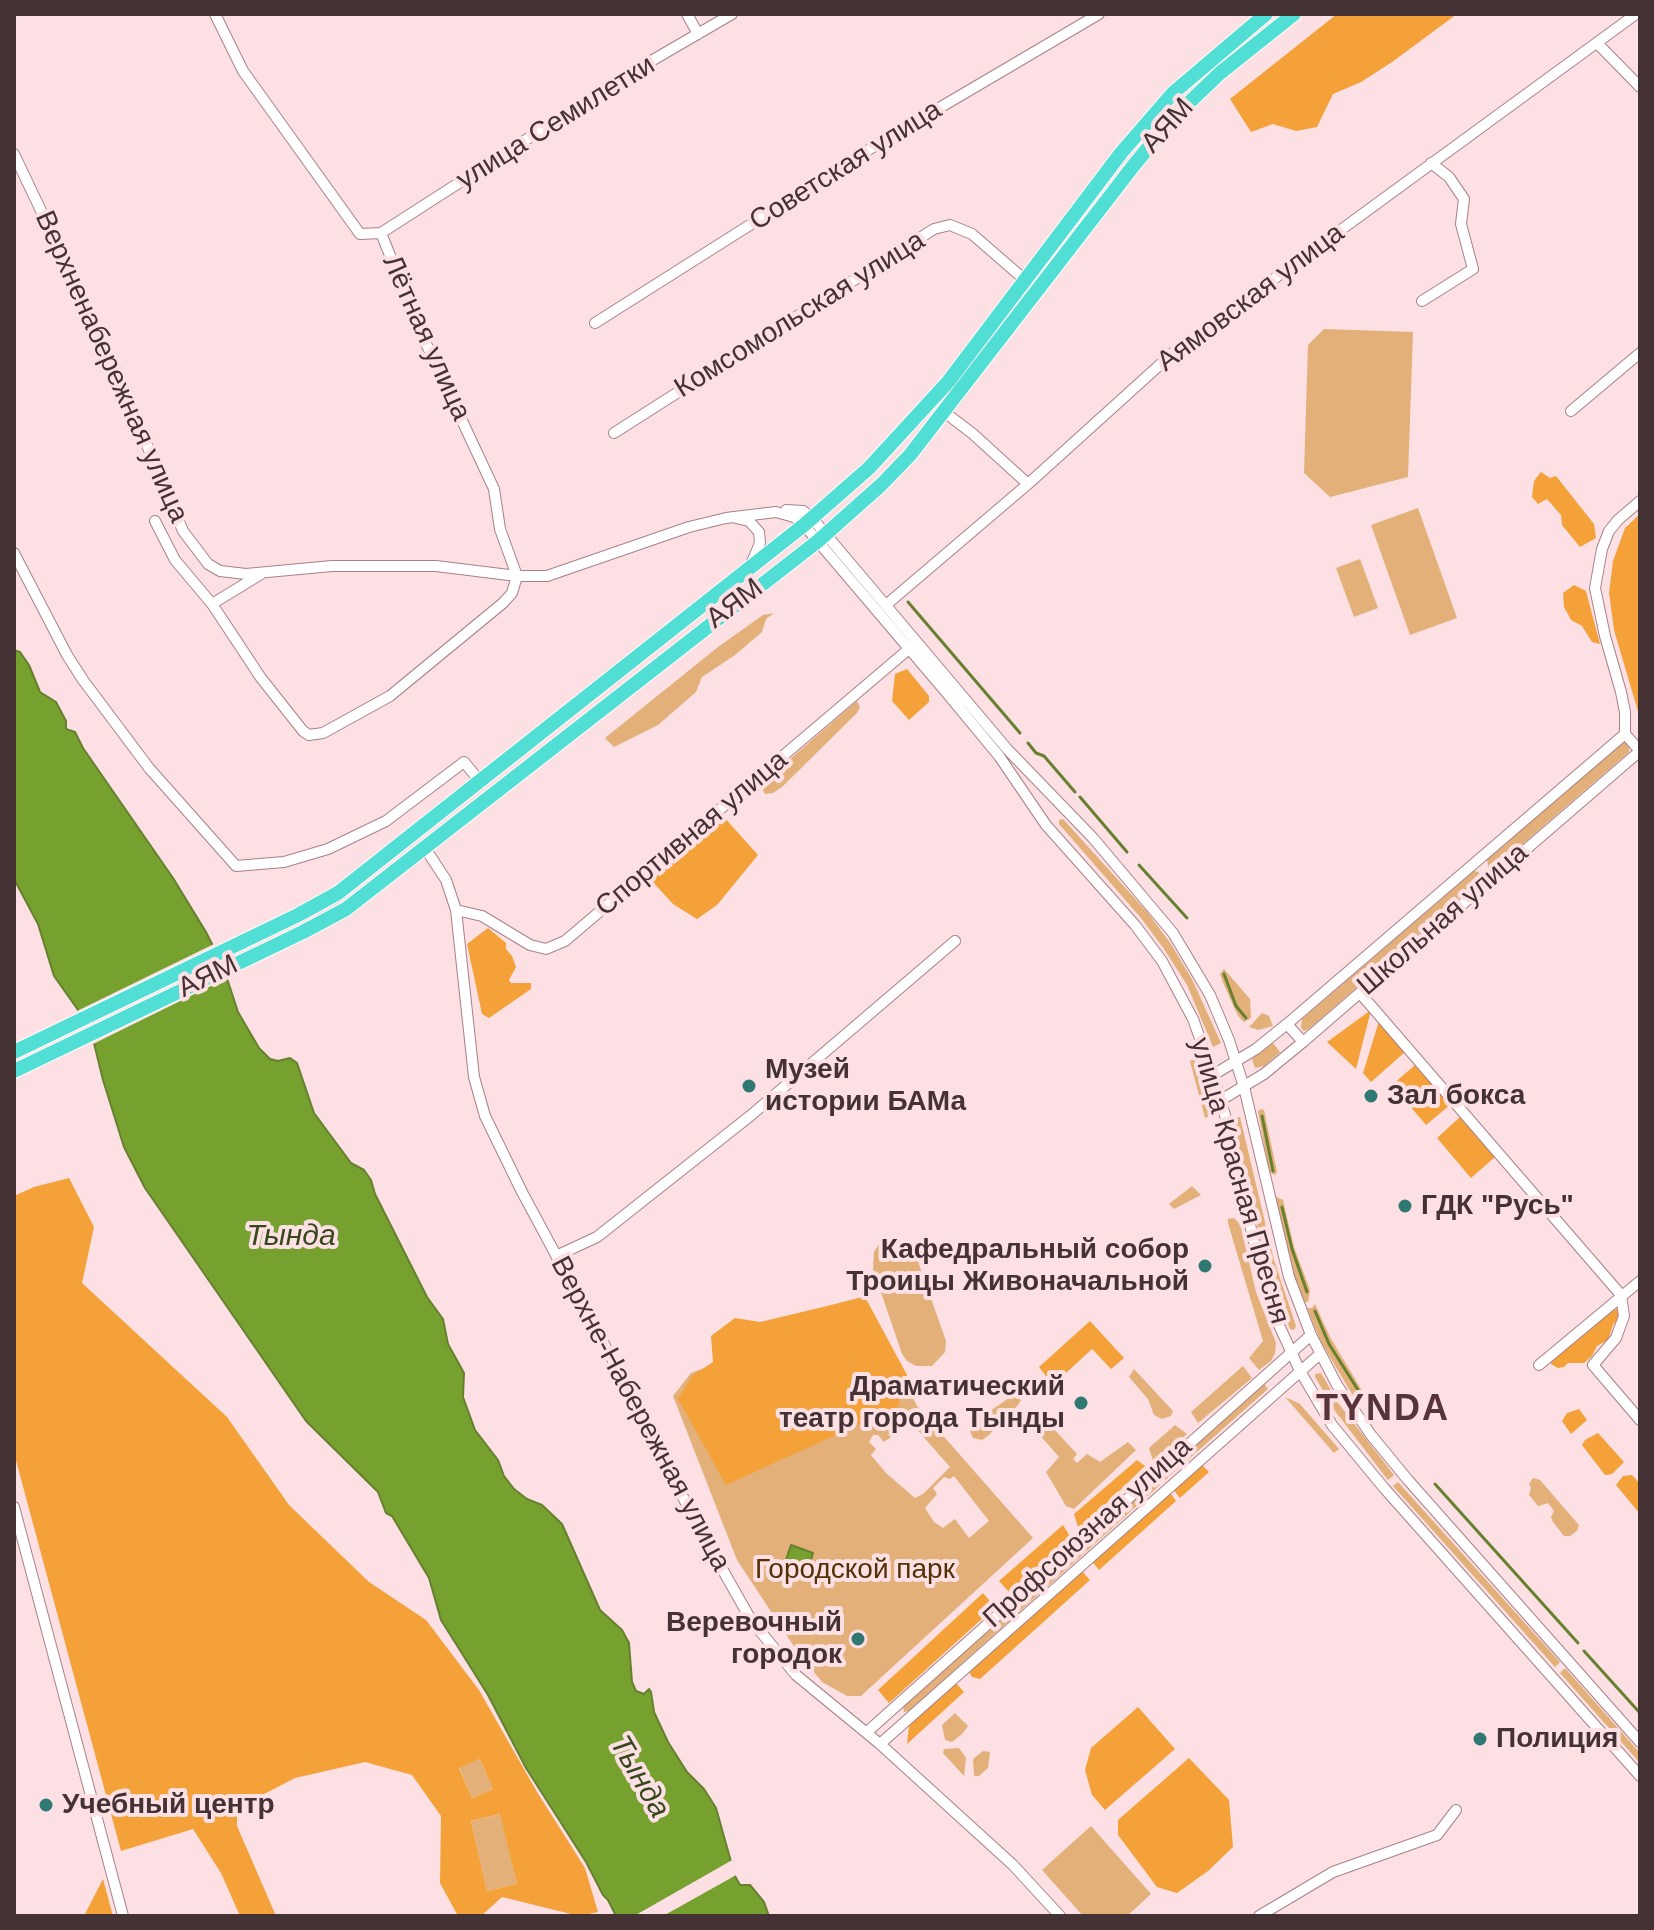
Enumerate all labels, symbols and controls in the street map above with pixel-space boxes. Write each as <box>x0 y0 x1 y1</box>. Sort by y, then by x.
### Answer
street label: улица Семилетки <box>451 49 661 197</box>
street label: АЯМ <box>1135 92 1201 160</box>
street label: Советская улица <box>744 93 948 239</box>
street label: Верхненабережная улица <box>27 206 195 528</box>
street label: Аямовская улица <box>1151 217 1351 379</box>
street label: Комсомольская улица <box>669 224 931 406</box>
street label: Лётная улица <box>375 250 477 426</box>
street label: АЯМ <box>700 572 770 636</box>
street label: Спортивная улица <box>589 744 795 924</box>
street label: Школьная улица <box>1351 837 1535 1003</box>
street label: АЯМ <box>173 948 243 1006</box>
street label: улица Красная Пресня <box>1182 1034 1296 1328</box>
place label: Музей истории БАМа <box>765 1053 966 1119</box>
marker: Музей истории БАМа <box>740 1077 758 1095</box>
place label: Зал бокса <box>1387 1079 1525 1113</box>
marker: Зал бокса <box>1362 1087 1380 1105</box>
place label: ГДК "Русь" <box>1421 1189 1574 1223</box>
marker: ГДК "Русь" <box>1396 1197 1414 1215</box>
water label: Тында <box>246 1219 336 1255</box>
place label: Кафедральный собор Троицы Живоначальной <box>846 1233 1189 1299</box>
street label: Верхне-Набережная улица <box>543 1251 737 1577</box>
marker: Кафедральный собор Троицы Живоначальной <box>1196 1257 1214 1275</box>
place label: Драматический театр города Тынды <box>779 1370 1065 1436</box>
district label: TYNDA <box>1316 1388 1450 1432</box>
marker: Драматический театр города Тынды <box>1072 1394 1090 1412</box>
street label: Профсоюзная улица <box>977 1431 1199 1635</box>
park label: Городской парк <box>755 1553 955 1587</box>
place label: Веревочный городок <box>666 1606 842 1672</box>
marker: Веревочный городок <box>849 1630 867 1648</box>
place label: Полиция <box>1496 1722 1618 1756</box>
water label: Тында <box>601 1729 677 1825</box>
marker: Полиция <box>1471 1730 1489 1748</box>
place label: Учебный центр <box>62 1788 275 1822</box>
marker: Учебный центр <box>37 1796 55 1814</box>

